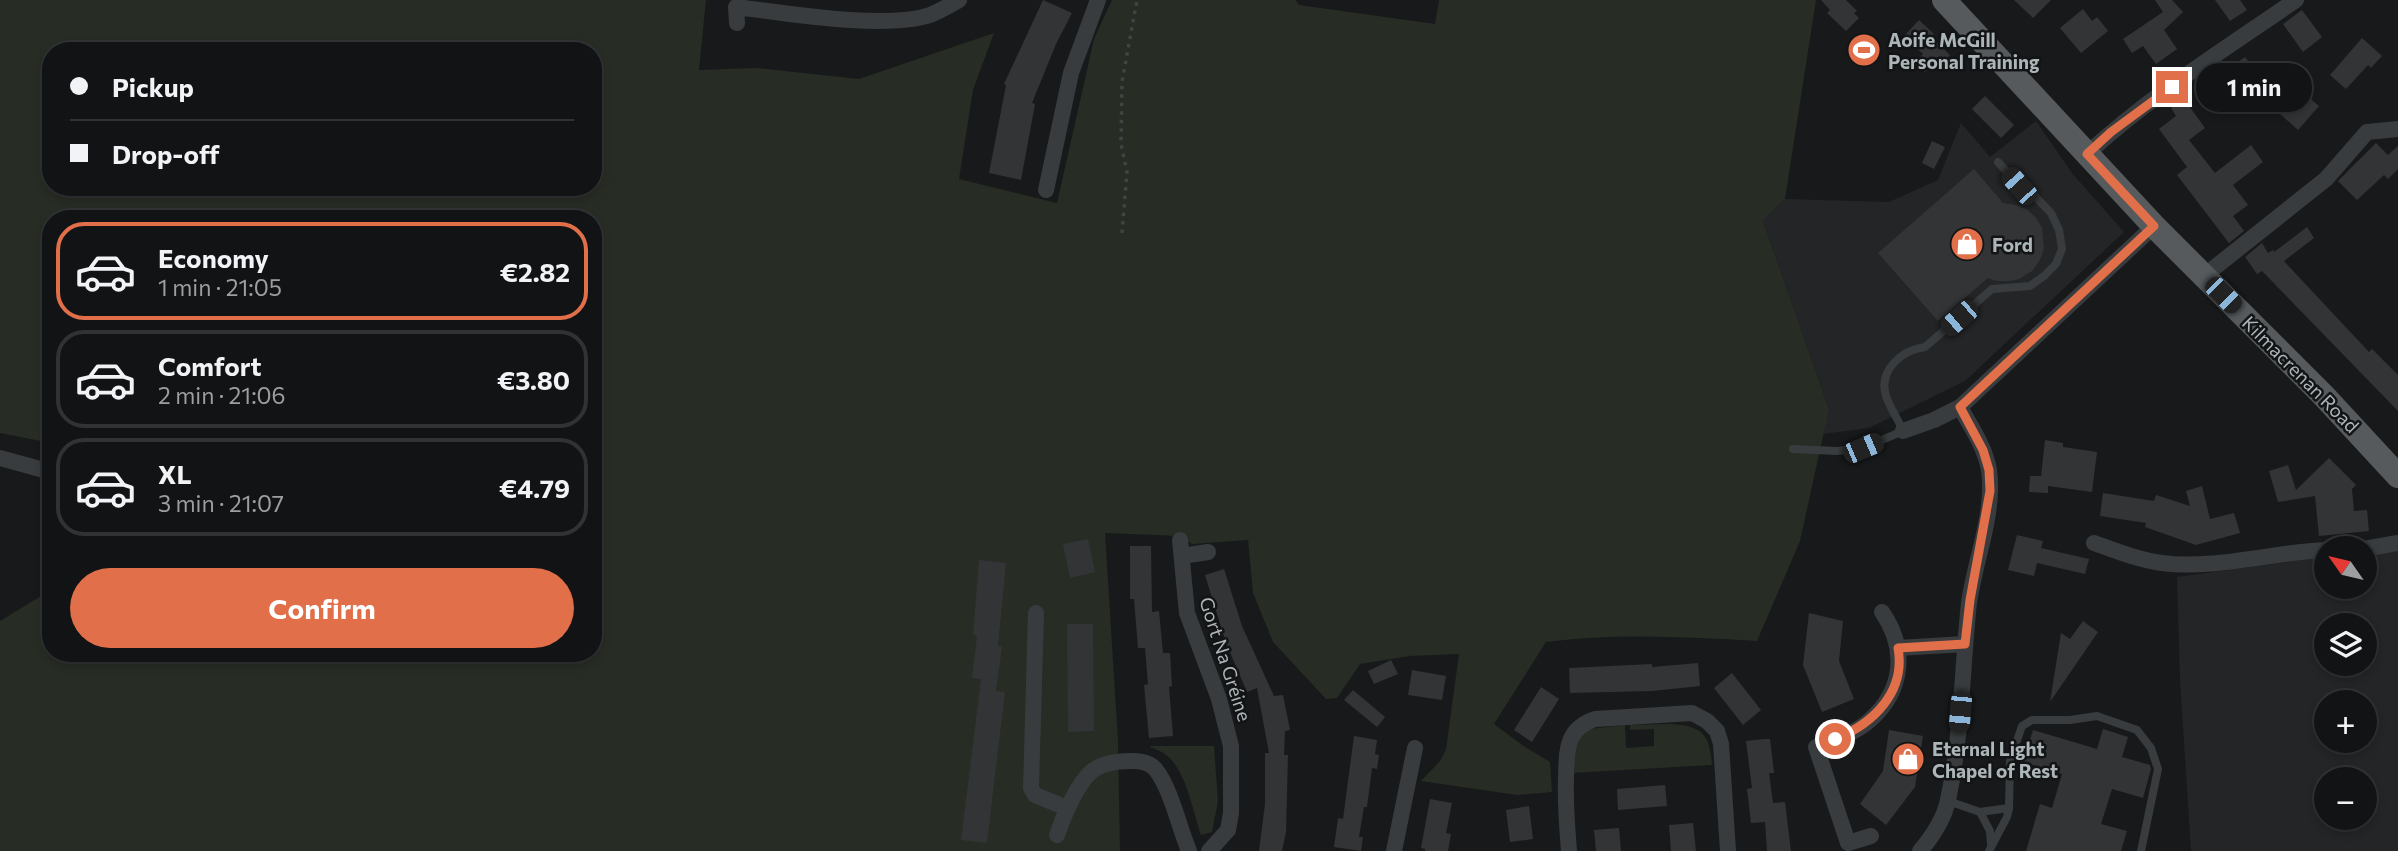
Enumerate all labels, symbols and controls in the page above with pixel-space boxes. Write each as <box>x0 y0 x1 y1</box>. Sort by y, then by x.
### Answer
place label: Aoife McGill Personal Training <box>1888 28 2040 73</box>
sports icon: Aoife McGill Personal Training <box>1845 31 1883 69</box>
callout: 1 min <box>2196 62 2312 112</box>
text: Pickup <box>112 71 194 102</box>
route end <box>2156 71 2188 103</box>
text: 1 min <box>2227 73 2281 101</box>
text: Drop-off <box>112 138 219 169</box>
car <box>1998 163 2041 209</box>
shop icon: Ford <box>1948 225 1986 263</box>
place label: Ford <box>1992 233 2033 256</box>
icon: car <box>74 240 137 303</box>
text: Economy <box>158 242 269 273</box>
text: €2.82 <box>500 256 570 287</box>
text: 1 min · 21:05 <box>158 273 282 301</box>
car <box>2201 273 2246 317</box>
car <box>1937 296 1982 340</box>
street label: Kilmacrenan Road <box>2238 311 2364 437</box>
icon: car <box>74 348 137 411</box>
text: Comfort <box>158 350 261 381</box>
text: €3.80 <box>497 364 570 395</box>
text: 2 min · 21:06 <box>158 381 286 409</box>
car <box>1840 430 1887 466</box>
icon: car <box>74 456 137 519</box>
text: XL <box>158 458 192 489</box>
text: €4.79 <box>499 472 570 503</box>
text: 3 min · 21:07 <box>158 489 284 517</box>
north arrow <box>2314 536 2376 598</box>
map controls <box>2314 536 2377 830</box>
button: Confirm <box>70 568 574 648</box>
street label: Gort Na Gréine <box>1195 594 1257 724</box>
button: layers <box>2314 613 2377 676</box>
car <box>1948 690 1973 734</box>
button: + <box>2314 690 2377 753</box>
route start <box>1819 723 1851 755</box>
place label: Eternal Light Chapel of Rest <box>1932 737 2058 782</box>
shop icon: Eternal Light Chapel of Rest <box>1889 740 1927 778</box>
button: − <box>2314 767 2377 830</box>

